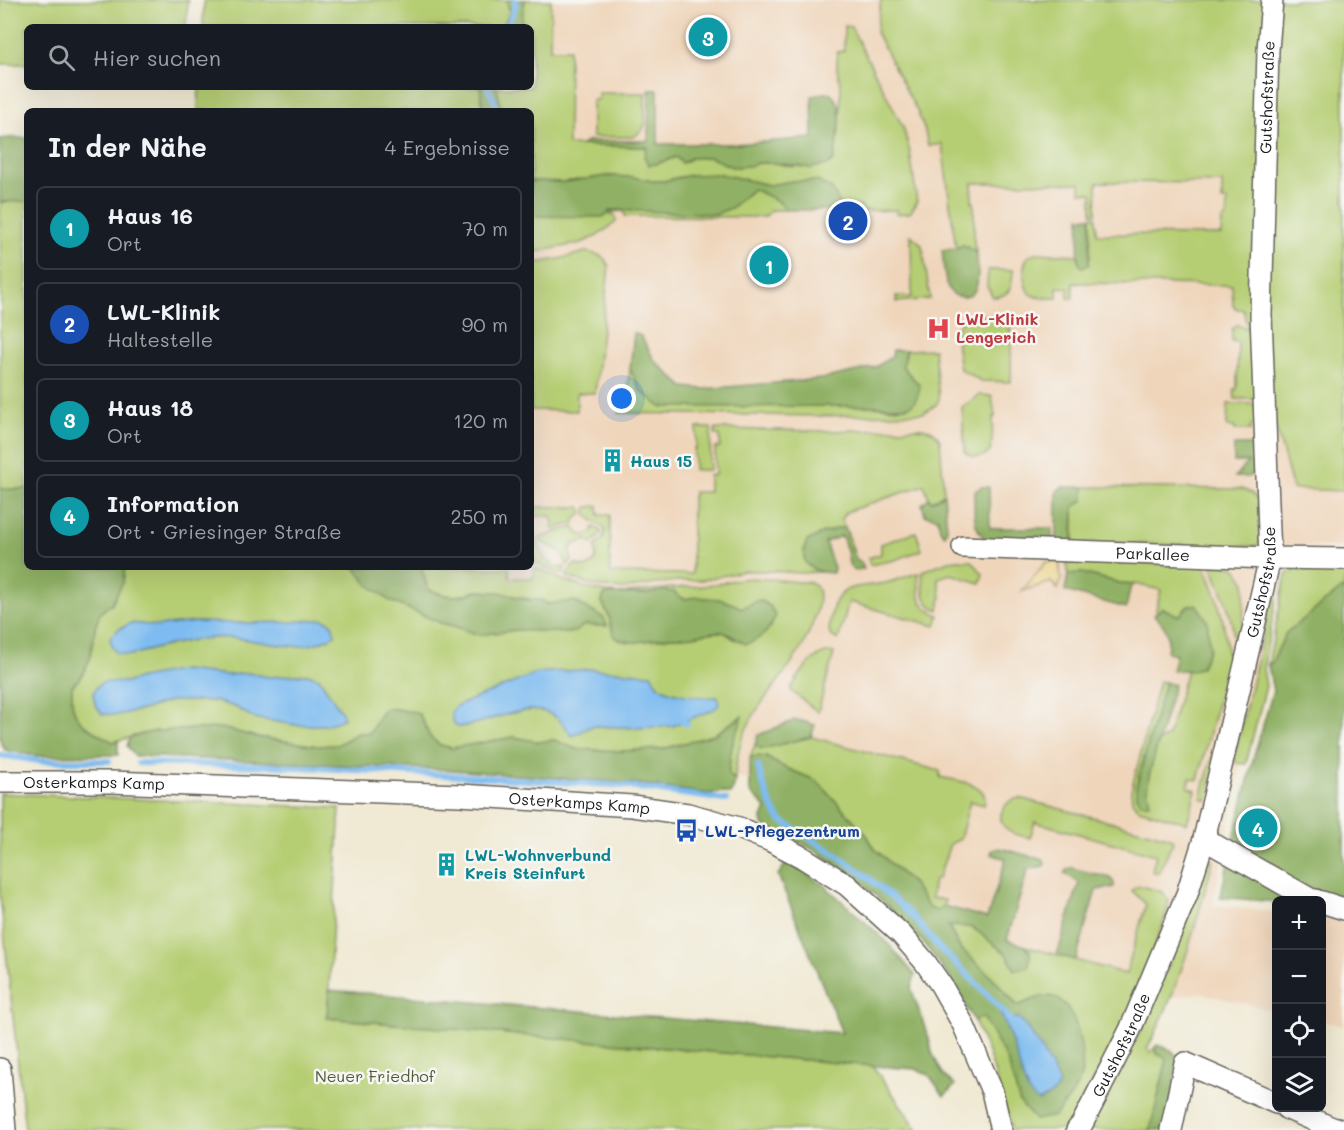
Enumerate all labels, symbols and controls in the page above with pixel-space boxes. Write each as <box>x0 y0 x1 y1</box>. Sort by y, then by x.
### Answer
pin: 3 <box>688 15 728 60</box>
search box <box>24 24 534 90</box>
street label: Gutshofstraße <box>1254 40 1279 154</box>
icon: search <box>45 41 78 74</box>
text: Hier suchen <box>93 43 221 72</box>
text: In der Nähe <box>48 130 207 164</box>
text: 4 Ergebnisse <box>385 134 510 160</box>
pin: 2 <box>828 198 868 244</box>
text: Haus 16 <box>107 201 193 230</box>
text: 1 <box>65 215 74 241</box>
text: 70 m <box>462 215 508 241</box>
text: Ort <box>107 230 142 256</box>
pin: 1 <box>750 242 788 288</box>
text: LWL-Klinik <box>107 297 220 326</box>
place label: LWL-Klinik Lengerich <box>956 308 1038 347</box>
text: 2 <box>64 311 75 337</box>
text: 90 m <box>462 311 508 337</box>
hospital icon: LWL-Klinik Lengerich <box>925 315 951 341</box>
text: Haltestelle <box>107 326 213 352</box>
your location <box>607 384 636 413</box>
text: Haus 18 <box>107 393 193 422</box>
text: 3 <box>64 407 76 433</box>
text: 120 m <box>453 407 508 433</box>
text: Ort <box>107 422 142 448</box>
building icon: Haus 15 <box>599 448 625 474</box>
place label: Haus 15 <box>630 450 692 471</box>
text: Information <box>107 489 239 518</box>
text: 4 <box>63 503 76 529</box>
text: 250 m <box>451 503 508 529</box>
text: Ort · Griesinger Straße <box>107 518 342 544</box>
street label: Gutshofstraße <box>1241 526 1280 640</box>
street label: Parkallee <box>1115 541 1190 565</box>
street label: Osterkamps Kamp <box>23 771 165 794</box>
street label: Osterkamps Kamp <box>508 787 652 819</box>
pin: 4 <box>1238 806 1278 850</box>
bus stop icon: LWL-Pflegezentrum <box>674 818 700 844</box>
place label: LWL-Pflegezentrum <box>705 820 860 841</box>
place label: LWL-Wohnverbund Kreis Steinfurt <box>465 844 611 883</box>
building icon: LWL-Wohnverbund Kreis Steinfurt <box>434 851 460 877</box>
map controls <box>1272 896 1326 1112</box>
button: + <box>1272 896 1326 950</box>
button: − <box>1272 950 1326 1004</box>
street label: Gutshofstraße <box>1087 990 1154 1100</box>
button: locate <box>1272 1004 1326 1058</box>
button: layers <box>1272 1058 1326 1112</box>
park label: Neuer Friedhof <box>315 1065 436 1086</box>

